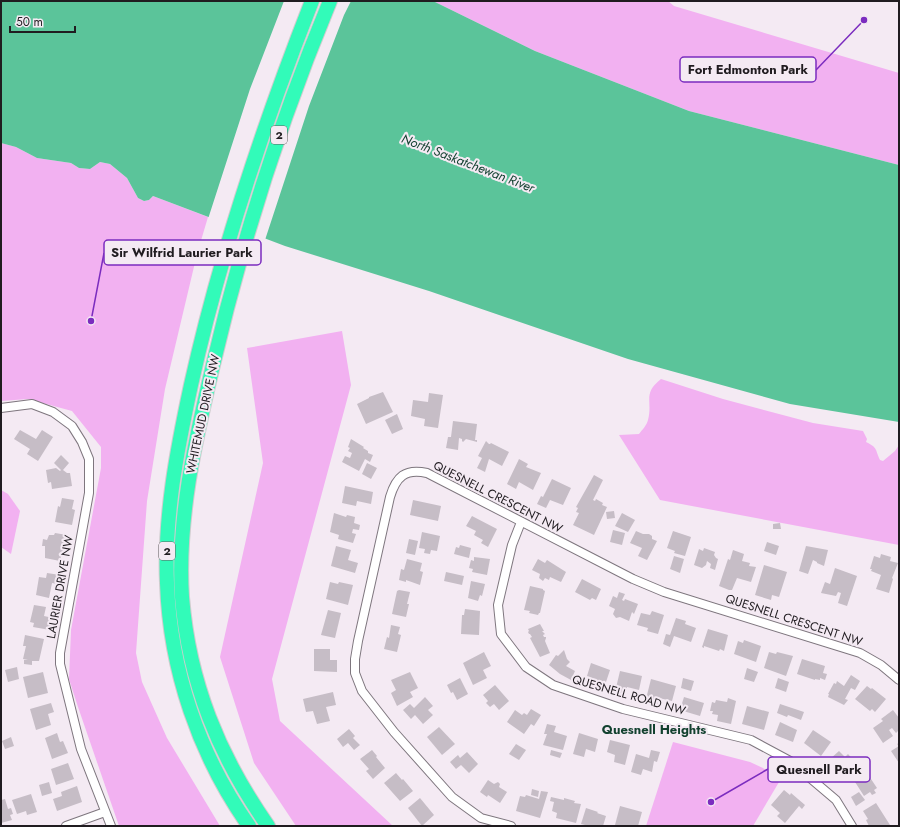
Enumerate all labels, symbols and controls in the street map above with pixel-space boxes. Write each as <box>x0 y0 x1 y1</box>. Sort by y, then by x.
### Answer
scale bar <box>10 8 75 34</box>
text: 50 m <box>16 13 43 31</box>
callout: Fort Edmonton Park <box>680 57 816 82</box>
text: Fort Edmonton Park <box>688 60 809 79</box>
road number: 2 <box>271 126 287 144</box>
water label: North Saskatchewan River <box>399 129 538 197</box>
callout: Sir Wilfrid Laurier Park <box>104 240 261 265</box>
text: Sir Wilfrid Laurier Park <box>111 243 253 262</box>
street label: WHITEMUD DRIVE NW <box>182 352 224 475</box>
street label: QUESNELL CRESCENT NW <box>430 457 566 538</box>
street label: LAURIER DRIVE NW <box>42 534 78 640</box>
road number: 2 <box>159 542 175 560</box>
street label: QUESNELL CRESCENT NW <box>723 589 865 651</box>
street label: QUESNELL ROAD NW <box>570 670 688 720</box>
district label: Quesnell Heights <box>602 720 706 739</box>
callout: Quesnell Park <box>768 757 870 782</box>
text: Quesnell Park <box>776 760 862 779</box>

